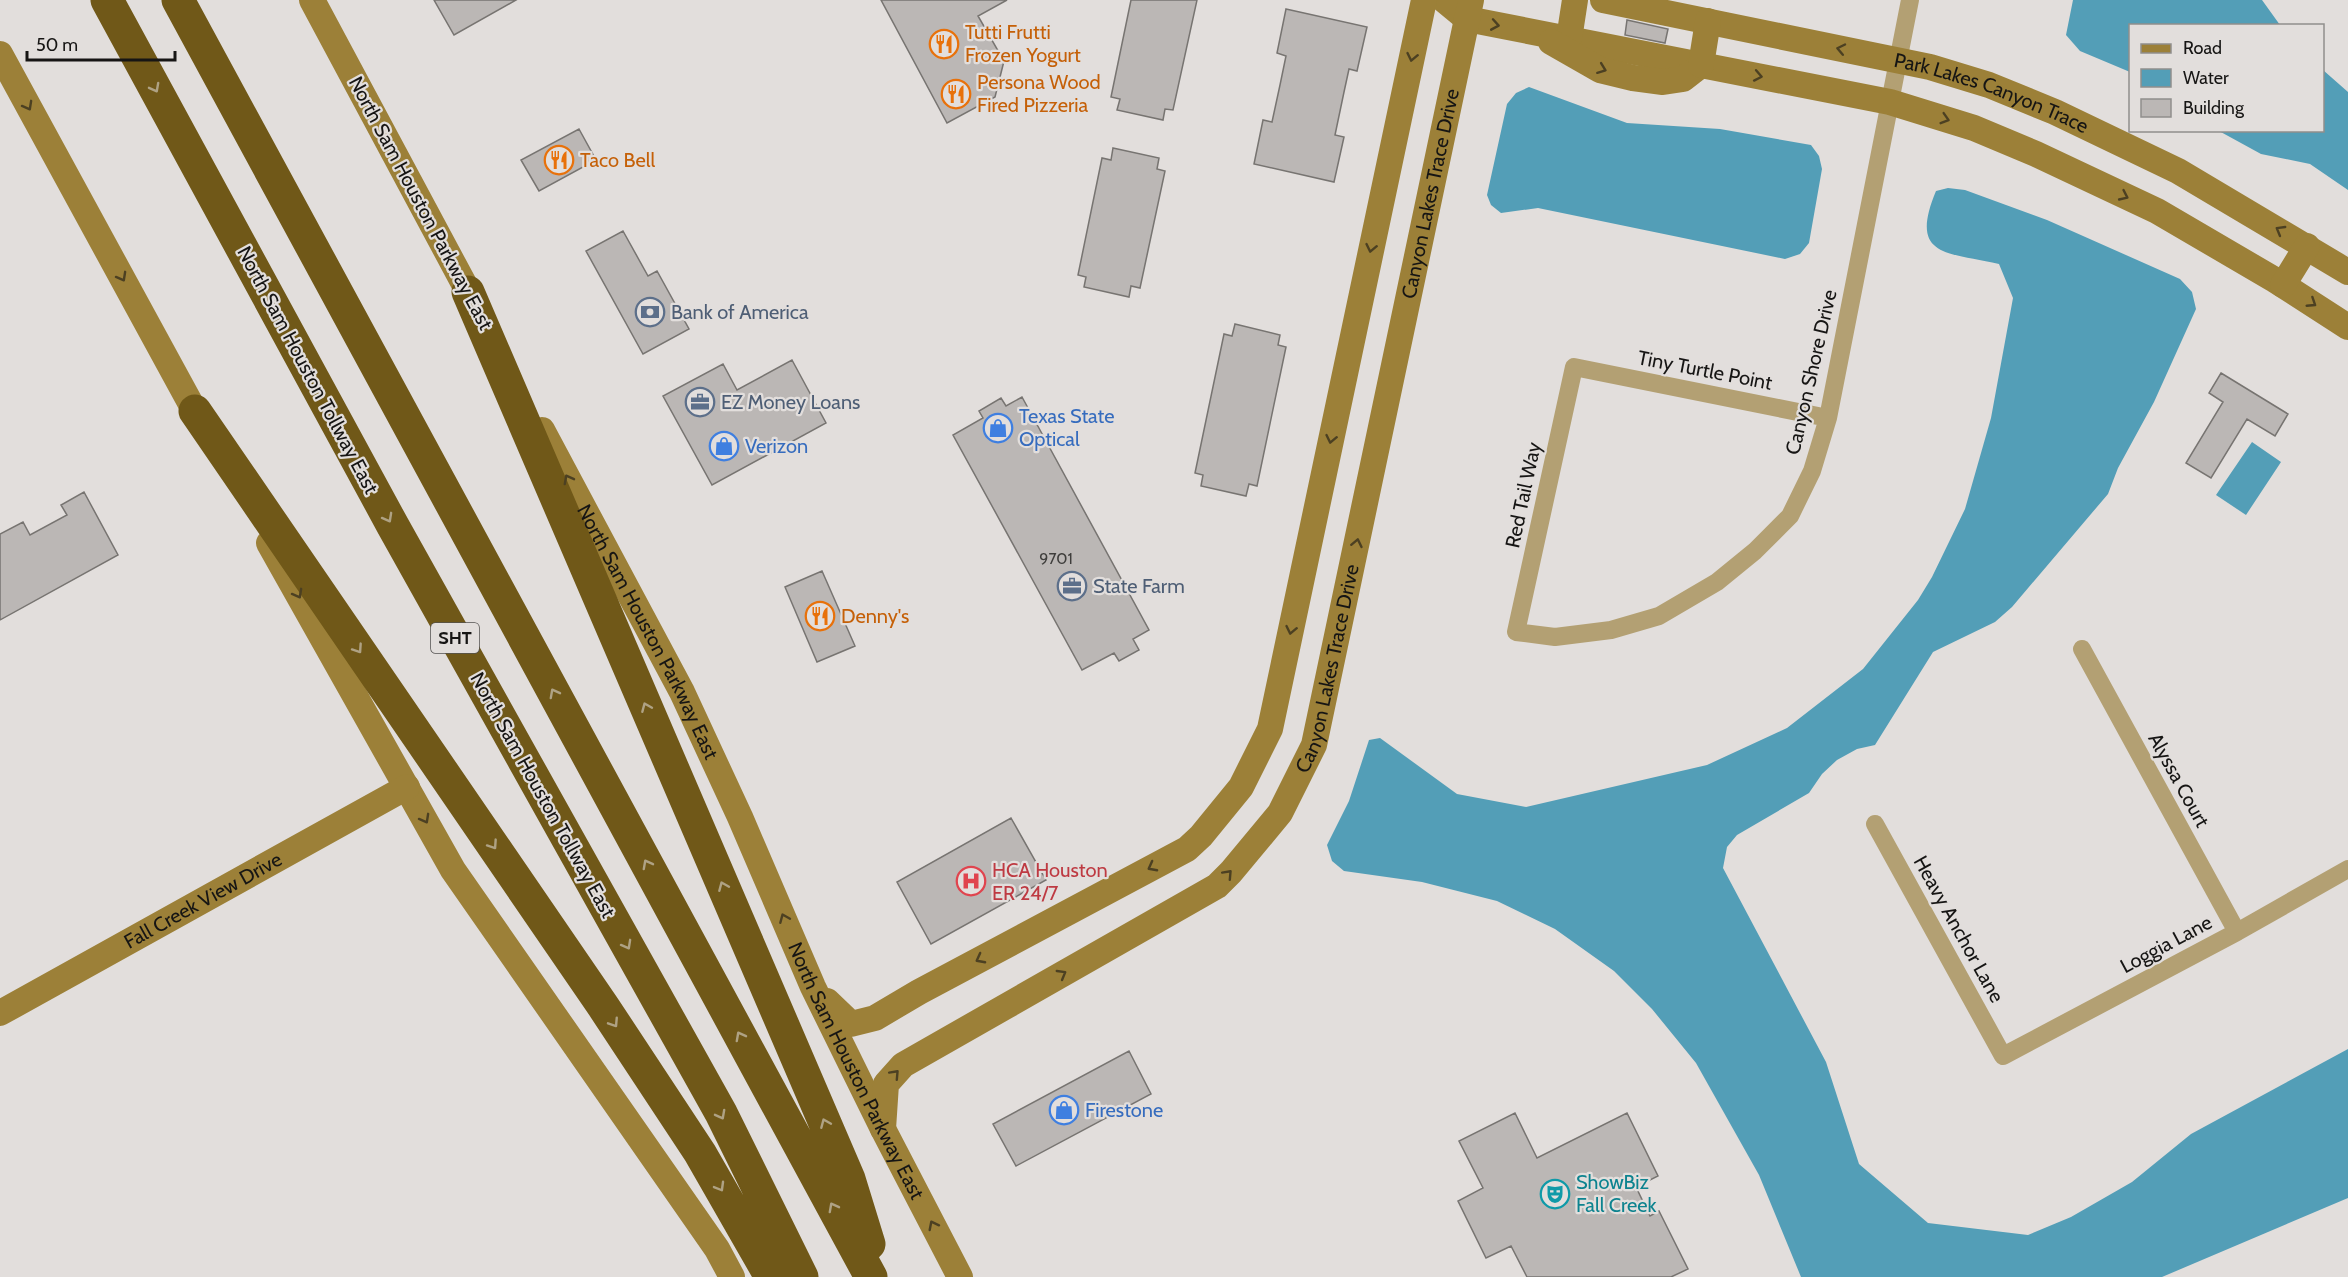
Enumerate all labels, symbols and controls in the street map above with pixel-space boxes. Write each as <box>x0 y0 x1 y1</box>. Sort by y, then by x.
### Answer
one-way arrow <box>1490 18 1500 31</box>
place label: Tutti Frutti Frozen Yogurt <box>965 20 1081 67</box>
scale bar <box>27 24 176 62</box>
legend <box>2129 24 2324 132</box>
restaurant icon: Tutti Frutti Frozen Yogurt <box>928 28 960 60</box>
text: 50 m <box>36 34 78 56</box>
text: Road <box>2183 37 2222 59</box>
one-way arrow <box>1836 43 1846 56</box>
street label: Park Lakes Canyon Trace <box>1892 48 2092 138</box>
one-way arrow <box>1406 52 1419 62</box>
one-way arrow <box>1596 62 1607 74</box>
text: Water <box>2183 67 2229 89</box>
one-way arrow <box>1753 69 1763 82</box>
place label: Persona Wood Fired Pizzeria <box>977 70 1101 117</box>
street label: North Sam Houston Parkway East <box>344 72 498 334</box>
restaurant icon: Persona Wood Fired Pizzeria <box>940 78 972 110</box>
one-way arrow <box>148 82 159 93</box>
street label: Canyon Lakes Trace Drive <box>1396 87 1464 301</box>
text: Building <box>2183 97 2245 119</box>
one-way arrow <box>21 99 32 110</box>
one-way arrow <box>1939 112 1950 124</box>
restaurant icon: Taco Bell <box>543 144 575 176</box>
place label: Taco Bell <box>580 148 655 172</box>
one-way arrow <box>2118 188 2129 200</box>
one-way arrow <box>2276 226 2286 238</box>
street label: North Sam Houston Tollway East <box>232 242 384 498</box>
one-way arrow <box>1365 243 1378 253</box>
one-way arrow <box>115 271 126 281</box>
street label: Canyon Shore Drive <box>1780 287 1842 457</box>
bank icon: Bank of America <box>634 296 666 328</box>
one-way arrow <box>2305 296 2316 307</box>
place label: Bank of America <box>671 300 809 324</box>
street label: Tiny Turtle Point <box>1636 345 1774 395</box>
office icon: EZ Money Loans <box>684 386 716 418</box>
place label: EZ Money Loans <box>721 390 860 414</box>
place label: Texas State Optical <box>1019 404 1114 451</box>
shop icon: Texas State Optical <box>982 412 1014 444</box>
shop icon: Verizon <box>708 430 740 462</box>
place label: Verizon <box>745 434 808 458</box>
one-way arrow <box>1325 434 1338 444</box>
street label: Red Tail Way <box>1500 440 1546 550</box>
one-way arrow <box>564 475 575 485</box>
street label: North Sam Houston Parkway East <box>572 500 724 763</box>
one-way arrow <box>381 512 392 522</box>
one-way arrow <box>1350 538 1363 548</box>
house number: 9701 <box>1039 549 1073 568</box>
street label: Canyon Lakes Trace Drive <box>1290 562 1364 777</box>
office icon: State Farm <box>1056 570 1088 602</box>
place label: State Farm <box>1093 574 1185 598</box>
one-way arrow <box>291 588 302 598</box>
restaurant icon: Denny's <box>804 600 836 632</box>
place label: Denny's <box>841 604 909 628</box>
road number: SHT <box>431 623 479 653</box>
one-way arrow <box>1285 624 1298 634</box>
one-way arrow <box>351 643 362 654</box>
street label: North Sam Houston Tollway East <box>465 668 621 922</box>
one-way arrow <box>550 689 561 699</box>
one-way arrow <box>641 702 653 713</box>
street label: Alyssa Court <box>2143 729 2215 832</box>
one-way arrow <box>417 813 429 823</box>
one-way arrow <box>486 838 497 849</box>
street label: Fall Creek View Drive <box>120 847 286 954</box>
street label: Heavy Anchor Lane <box>1909 851 2009 1007</box>
place label: HCA Houston ER 24/7 <box>992 858 1108 905</box>
one-way arrow <box>643 860 654 871</box>
one-way arrow <box>1147 860 1158 872</box>
hospital icon: HCA Houston ER 24/7 <box>955 865 987 897</box>
one-way arrow <box>1221 870 1232 881</box>
one-way arrow <box>718 881 730 892</box>
street label: Loggia Lane <box>2116 910 2216 978</box>
one-way arrow <box>779 913 791 924</box>
street label: North Sam Houston Parkway East <box>783 938 930 1204</box>
one-way arrow <box>619 939 631 949</box>
one-way arrow <box>976 952 986 963</box>
one-way arrow <box>1056 970 1066 981</box>
one-way arrow <box>607 1017 619 1027</box>
one-way arrow <box>736 1031 747 1042</box>
one-way arrow <box>888 1070 899 1081</box>
shop icon: Firestone <box>1048 1094 1080 1126</box>
place label: Firestone <box>1085 1098 1163 1122</box>
one-way arrow <box>714 1109 725 1120</box>
one-way arrow <box>820 1118 832 1129</box>
place label: ShowBiz Fall Creek <box>1576 1170 1657 1217</box>
theatre icon: ShowBiz Fall Creek <box>1539 1178 1571 1210</box>
one-way arrow <box>713 1181 724 1191</box>
one-way arrow <box>829 1203 840 1213</box>
one-way arrow <box>929 1221 940 1231</box>

